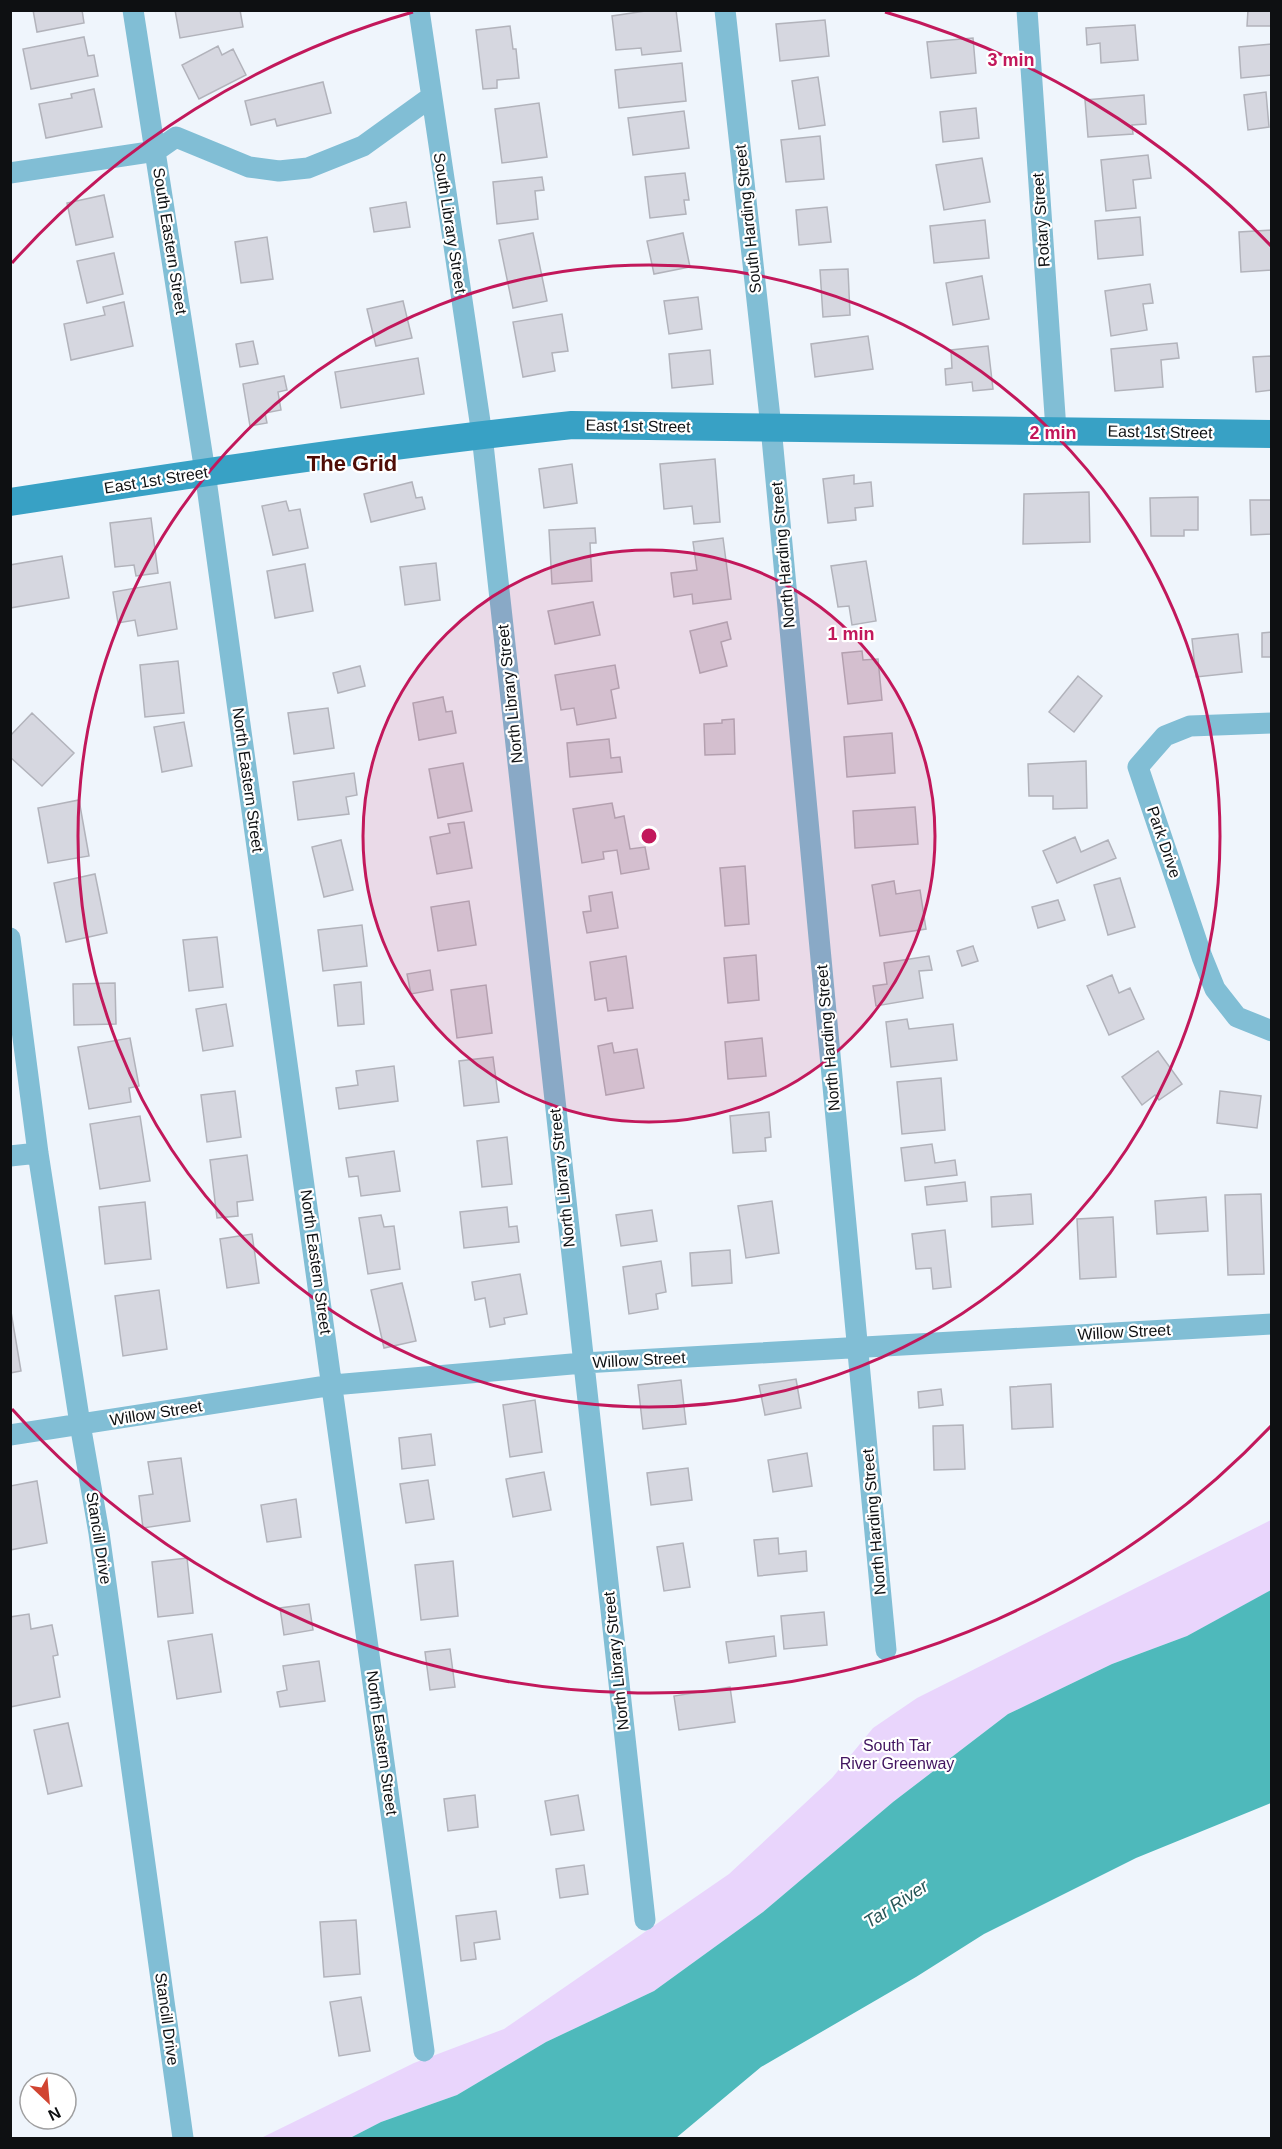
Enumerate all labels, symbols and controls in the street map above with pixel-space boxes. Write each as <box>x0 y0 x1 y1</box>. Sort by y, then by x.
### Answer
text: 3 min <box>987 50 1035 70</box>
street label: South Harding Street <box>732 143 764 294</box>
street label: South Library Street <box>430 151 470 295</box>
street label: South Eastern Street <box>150 166 190 316</box>
street label: Rotary Street <box>1029 172 1053 268</box>
street label: East 1st Street <box>585 417 691 435</box>
text: 2 min <box>1029 423 1077 443</box>
street label: East 1st Street <box>1107 423 1213 441</box>
district label: The Grid <box>307 451 397 476</box>
street label: East 1st Street <box>103 463 210 497</box>
street label: North Harding Street <box>768 481 798 629</box>
street label: North Library Street <box>494 623 526 764</box>
text: 1 min <box>827 624 875 644</box>
street label: North Eastern Street <box>229 707 267 854</box>
street label: Park Drive <box>1144 804 1184 880</box>
centre of rings <box>639 826 659 846</box>
street label: North Harding Street <box>813 964 843 1112</box>
street label: North Library Street <box>546 1107 578 1248</box>
street label: North Eastern Street <box>297 1189 335 1336</box>
street label: Willow Street <box>1077 1321 1172 1343</box>
street label: Willow Street <box>592 1349 687 1371</box>
street label: Willow Street <box>109 1397 204 1429</box>
street label: North Harding Street <box>859 1448 889 1596</box>
street label: Stancill Drive <box>83 1491 115 1586</box>
street label: North Library Street <box>600 1590 632 1731</box>
street label: North Eastern Street <box>363 1670 401 1817</box>
park label: South Tar River Greenway <box>840 1737 954 1772</box>
water label: Tar River <box>860 1875 933 1932</box>
street label: Stancill Drive <box>152 1972 182 2067</box>
north arrow <box>18 2071 78 2131</box>
text: N <box>45 2104 63 2124</box>

